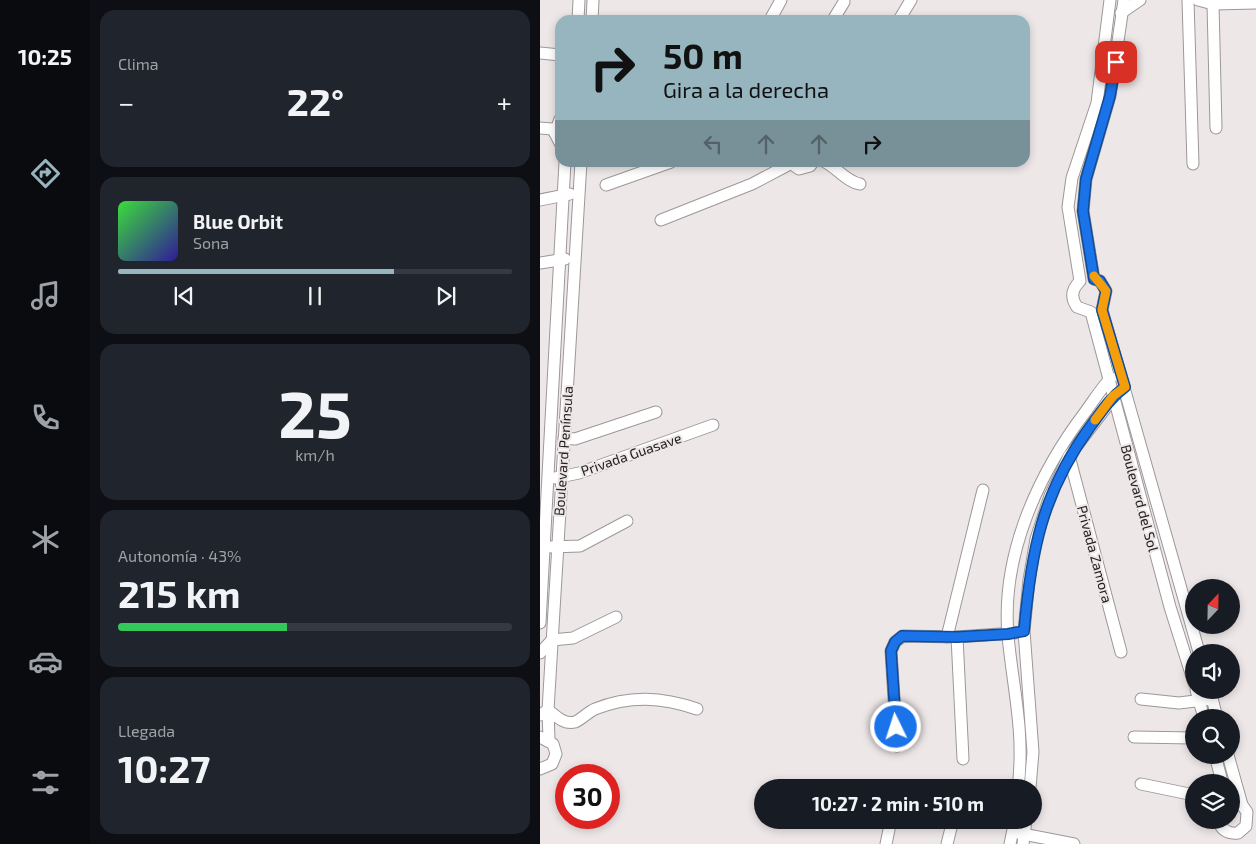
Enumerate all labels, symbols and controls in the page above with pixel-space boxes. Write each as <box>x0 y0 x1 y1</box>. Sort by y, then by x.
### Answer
text: 50 m <box>663 34 743 76</box>
icon: right <box>580 35 645 100</box>
pin <box>1095 41 1137 83</box>
text: 10:25 <box>18 43 72 69</box>
icon: arrive <box>1102 48 1130 76</box>
text: Clima <box>118 54 159 73</box>
text: Gira a la derecha <box>663 76 829 102</box>
text: 22° <box>287 78 344 124</box>
text: − <box>118 85 134 119</box>
text: + <box>497 85 512 119</box>
icon: left <box>699 130 727 158</box>
icon: ahead <box>752 130 780 158</box>
icon: ahead <box>805 130 833 158</box>
icon: right <box>858 130 886 158</box>
icon: directions <box>28 156 63 191</box>
text: Blue Orbit <box>193 210 283 233</box>
text: Sona <box>193 233 229 252</box>
icon: music <box>28 278 63 313</box>
icon: previous <box>170 282 198 310</box>
icon: pause <box>301 282 329 310</box>
icon: next <box>432 282 460 310</box>
text: 25 <box>278 373 352 451</box>
street label: Boulevard Península <box>550 385 576 517</box>
icon: phone <box>28 400 63 435</box>
street label: Privada Guasave <box>578 429 684 479</box>
street label: Boulevard del Sol <box>1118 443 1163 554</box>
text: km/h <box>295 445 335 464</box>
street label: Privada Zamora <box>1074 503 1116 605</box>
icon: climate <box>28 522 63 557</box>
text: Autonomía · 43% <box>118 546 241 565</box>
text: 215 km <box>118 570 240 616</box>
north arrow <box>1185 579 1240 634</box>
map controls <box>1185 579 1240 829</box>
icon: car <box>28 644 63 679</box>
button: sound <box>1185 644 1240 699</box>
position arrow <box>869 700 921 752</box>
button: search <box>1185 709 1240 764</box>
text: Llegada <box>118 721 175 740</box>
text: 10:27 <box>118 745 210 791</box>
speed limit sign: 30 <box>555 764 620 829</box>
icon: filters <box>28 765 63 800</box>
button: layers <box>1185 774 1240 829</box>
text: 10:27 · 2 min · 510 m <box>812 792 984 815</box>

